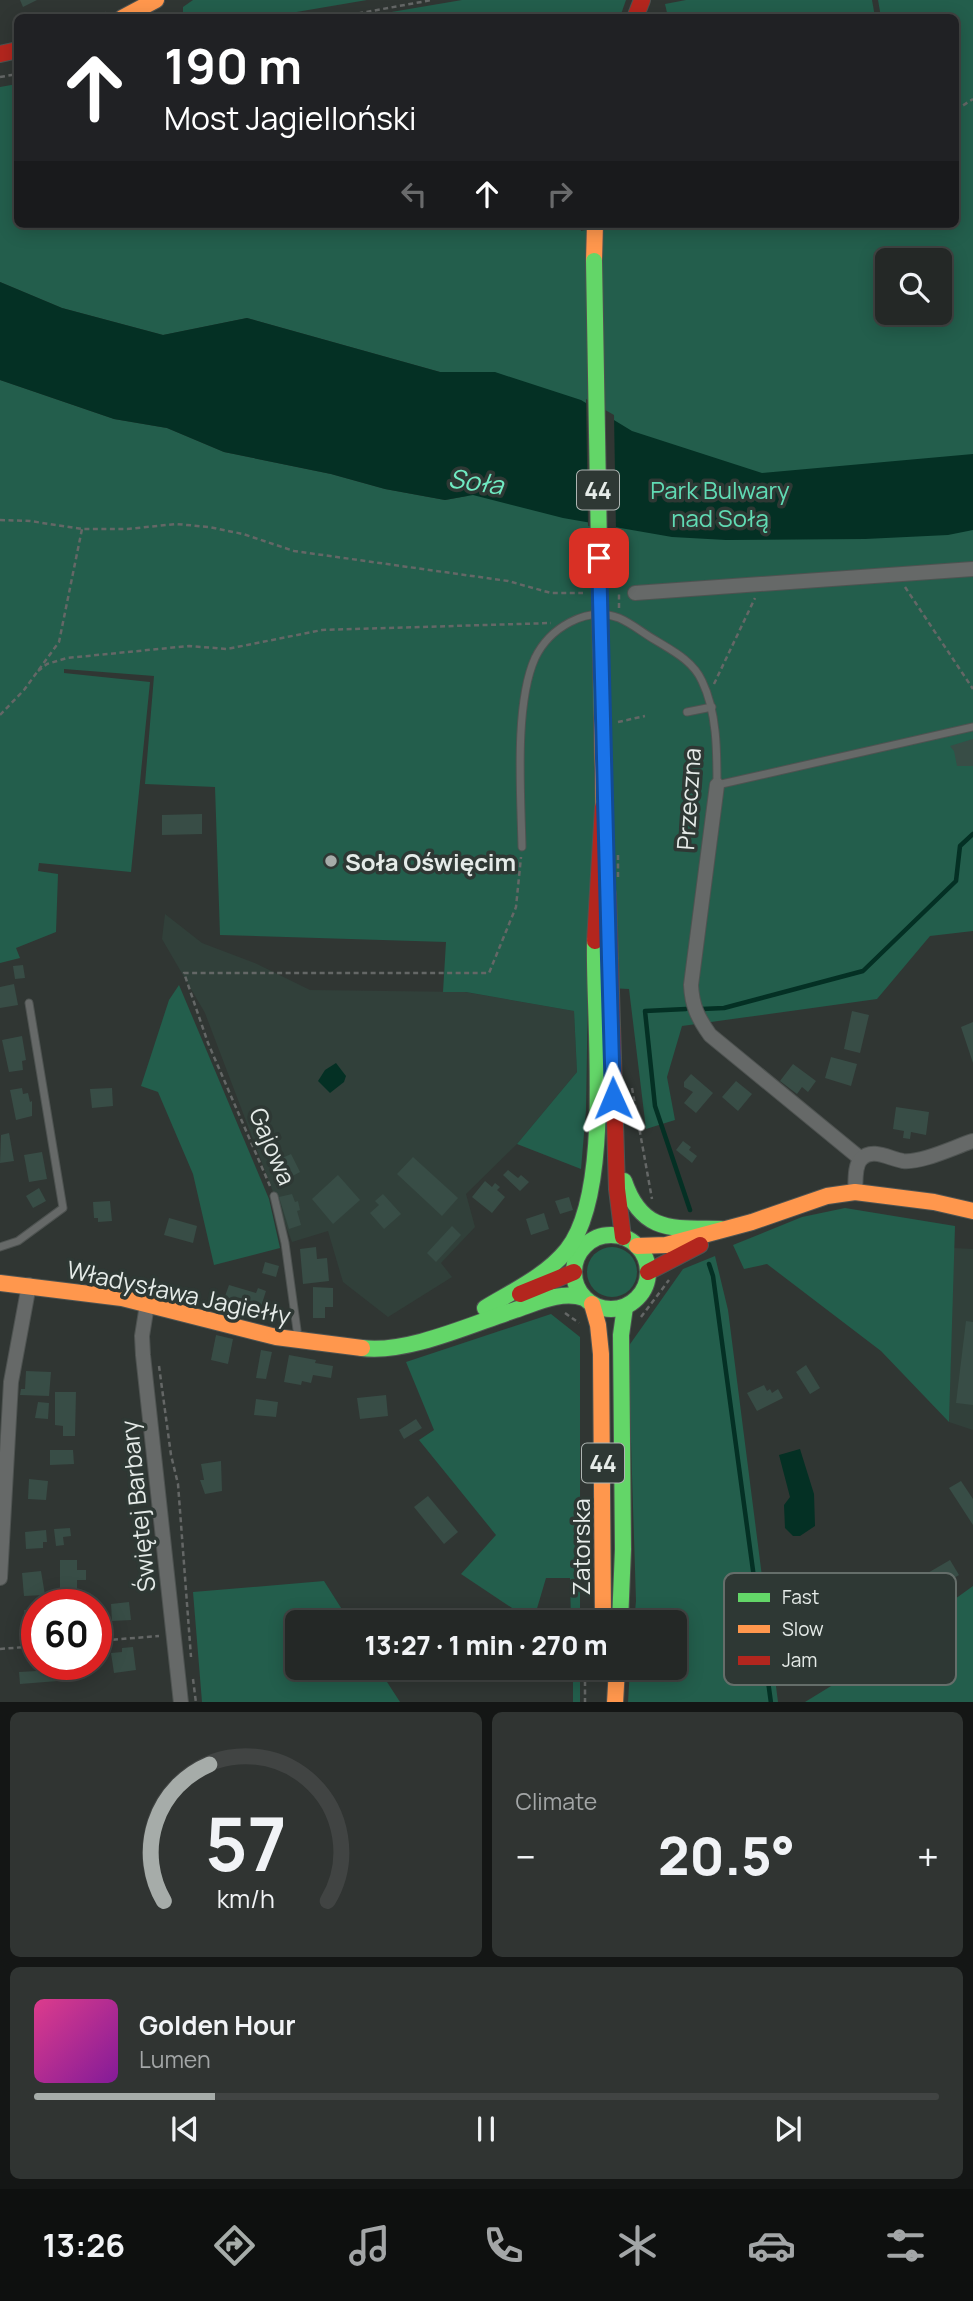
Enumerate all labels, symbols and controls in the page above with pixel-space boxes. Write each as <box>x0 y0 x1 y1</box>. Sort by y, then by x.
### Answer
text: 190 m <box>164 32 302 99</box>
icon: ahead <box>49 42 140 133</box>
text: Most Jagielloński <box>164 96 416 140</box>
icon: left <box>395 175 433 213</box>
icon: ahead <box>468 175 506 213</box>
icon: right <box>541 175 579 213</box>
map controls <box>875 248 952 325</box>
button: search <box>875 248 952 325</box>
water label: Soła <box>446 459 507 503</box>
road number: 44 <box>577 470 619 510</box>
park label: Park Bulwary nad Sołą <box>650 473 790 534</box>
pin <box>569 528 629 588</box>
icon: arrive <box>580 539 618 577</box>
street label: Przeczna <box>668 747 708 851</box>
place label: Soła Oświęcim <box>345 845 516 878</box>
marker: Soła Oświęcim <box>323 853 339 869</box>
position arrow <box>576 1061 650 1135</box>
street label: Gajowa <box>242 1102 304 1190</box>
street label: Władysława Jagiełły <box>64 1252 294 1332</box>
street label: Świętej Barbary <box>112 1418 162 1593</box>
road number: 44 <box>582 1444 624 1482</box>
street label: Zatorska <box>564 1498 597 1596</box>
legend <box>724 1573 956 1685</box>
text: Fast <box>782 1584 819 1610</box>
speed limit sign: 60 <box>21 1589 112 1680</box>
text: Slow <box>782 1616 824 1642</box>
text: 13:27 · 1 min · 270 m <box>364 1627 608 1663</box>
text: Jam <box>782 1647 817 1673</box>
text: Climate <box>516 1785 597 1817</box>
text: 57 <box>205 1793 287 1893</box>
text: 20.5° <box>658 1820 795 1891</box>
text: − <box>516 1830 536 1882</box>
text: + <box>917 1830 939 1882</box>
text: km/h <box>217 1880 275 1915</box>
text: Golden Hour <box>139 2007 296 2043</box>
text: Lumen <box>139 2043 211 2075</box>
icon: previous <box>166 2110 204 2148</box>
icon: pause <box>467 2110 505 2148</box>
icon: next <box>769 2110 807 2148</box>
icon: directions <box>210 2221 259 2270</box>
icon: music <box>345 2221 394 2270</box>
icon: phone <box>479 2221 528 2270</box>
icon: climate <box>613 2221 662 2270</box>
icon: car <box>747 2221 796 2270</box>
icon: filters <box>881 2221 930 2270</box>
text: 13:26 <box>43 2223 125 2267</box>

